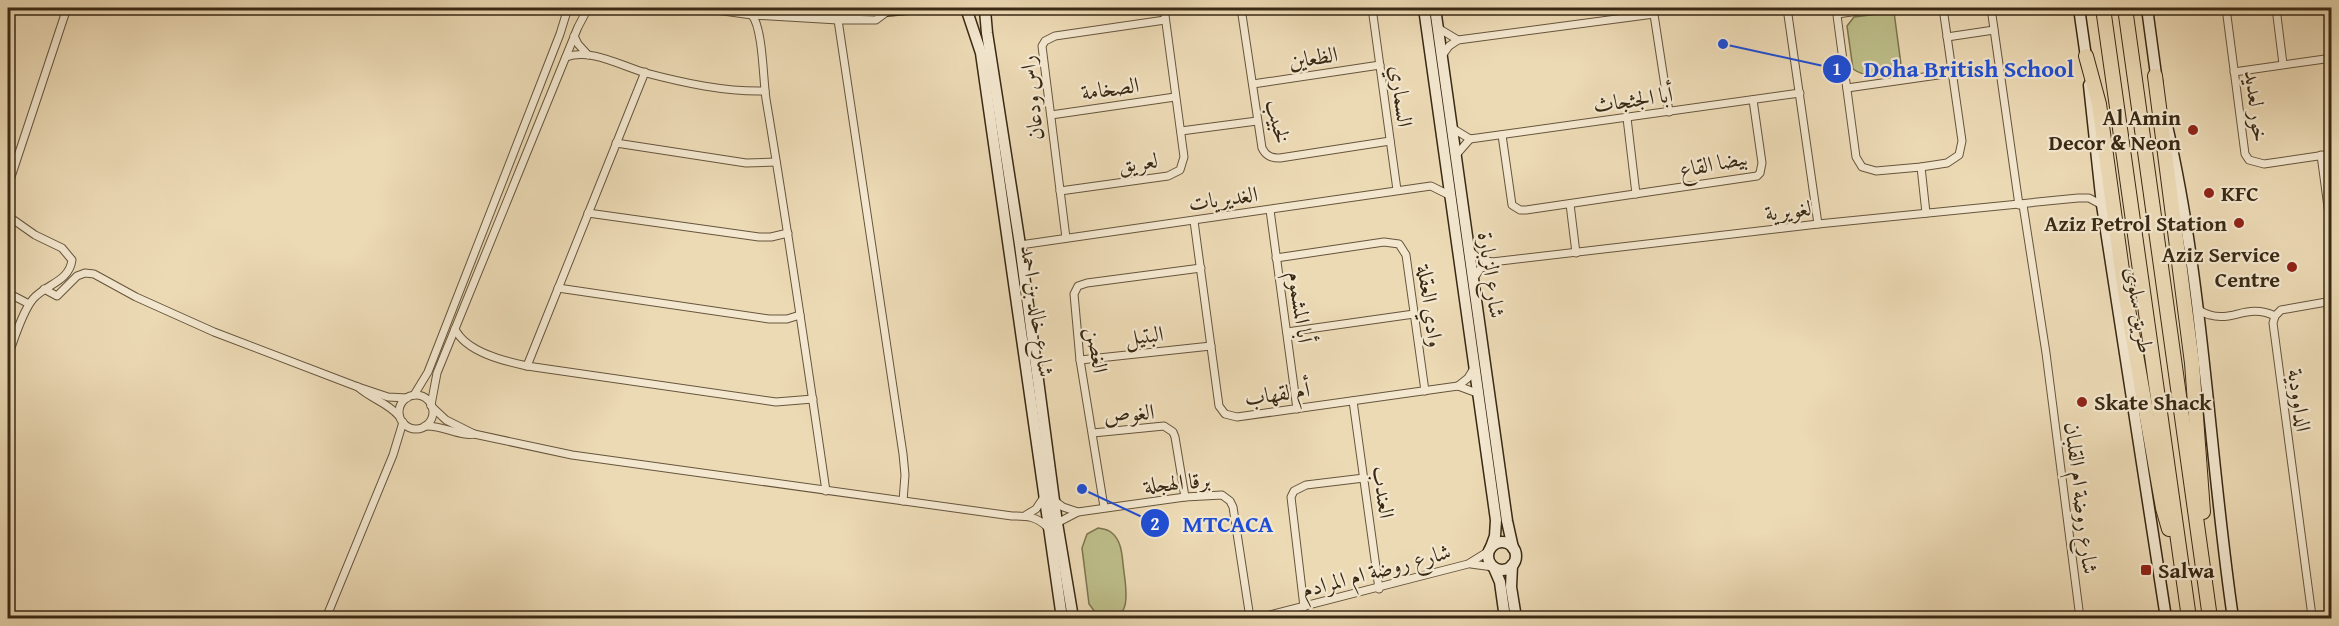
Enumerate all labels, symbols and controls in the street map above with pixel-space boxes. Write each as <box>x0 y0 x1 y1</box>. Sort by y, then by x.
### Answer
street label: الظعاين <box>1286 37 1340 77</box>
callout: Doha British School <box>1822 48 2086 90</box>
text: Doha British School <box>1864 51 2075 86</box>
street label: راس ودعان <box>1011 54 1051 142</box>
text: 1 <box>1832 55 1842 82</box>
street label: السماري <box>1380 63 1422 129</box>
street label: الصخامة <box>1079 68 1141 108</box>
street label: خور لعديد <box>2237 68 2277 144</box>
street label: أبا الجثجاث <box>1591 77 1676 120</box>
street label: لخبيب <box>1258 96 1300 146</box>
place label: Al Amin Decor & Neon <box>2049 101 2181 158</box>
marker: Al Amin Decor & Neon <box>2186 123 2200 137</box>
street label: بيضا القاع <box>1676 141 1750 188</box>
street label: لعريق <box>1116 143 1160 181</box>
street label: الغديريات <box>1186 177 1260 219</box>
place label: KFC <box>2221 177 2259 209</box>
marker: KFC <box>2202 186 2216 200</box>
street label: لغويرية <box>1763 191 1813 229</box>
place label: Aziz Petrol Station <box>2044 207 2227 239</box>
marker: Aziz Petrol Station <box>2232 216 2246 230</box>
street label: شارع الزبارة <box>1467 230 1514 321</box>
place label: Aziz Service Centre <box>2162 238 2280 295</box>
street label: شارع خالد بن احمد <box>1010 243 1063 379</box>
marker: Aziz Service Centre <box>2285 260 2299 274</box>
street label: وادي العقلة <box>1407 262 1453 350</box>
street label: طريق سلوى <box>2117 265 2163 355</box>
street label: أبا المشموم <box>1276 269 1322 346</box>
street label: البتيل <box>1123 317 1165 353</box>
street label: الغصن <box>1079 325 1117 375</box>
street label: الداوودية <box>2280 366 2320 434</box>
street label: أم لقهاب <box>1242 372 1313 417</box>
place label: Skate Shack <box>2094 386 2212 418</box>
street label: الغوص <box>1102 395 1156 431</box>
marker: Skate Shack <box>2075 395 2089 409</box>
street label: شارع روضة ام القلبان <box>2053 420 2107 576</box>
street label: برقا الهجلة <box>1141 463 1212 501</box>
street label: العندب <box>1364 464 1404 520</box>
callout: MTCACA <box>1140 502 1285 544</box>
text: MTCACA <box>1183 506 1274 541</box>
text: 2 <box>1150 510 1160 537</box>
street label: شارع روضة ام المرادم <box>1298 535 1455 609</box>
place label: Salwa <box>2158 554 2215 586</box>
marker: Salwa <box>2139 563 2153 577</box>

